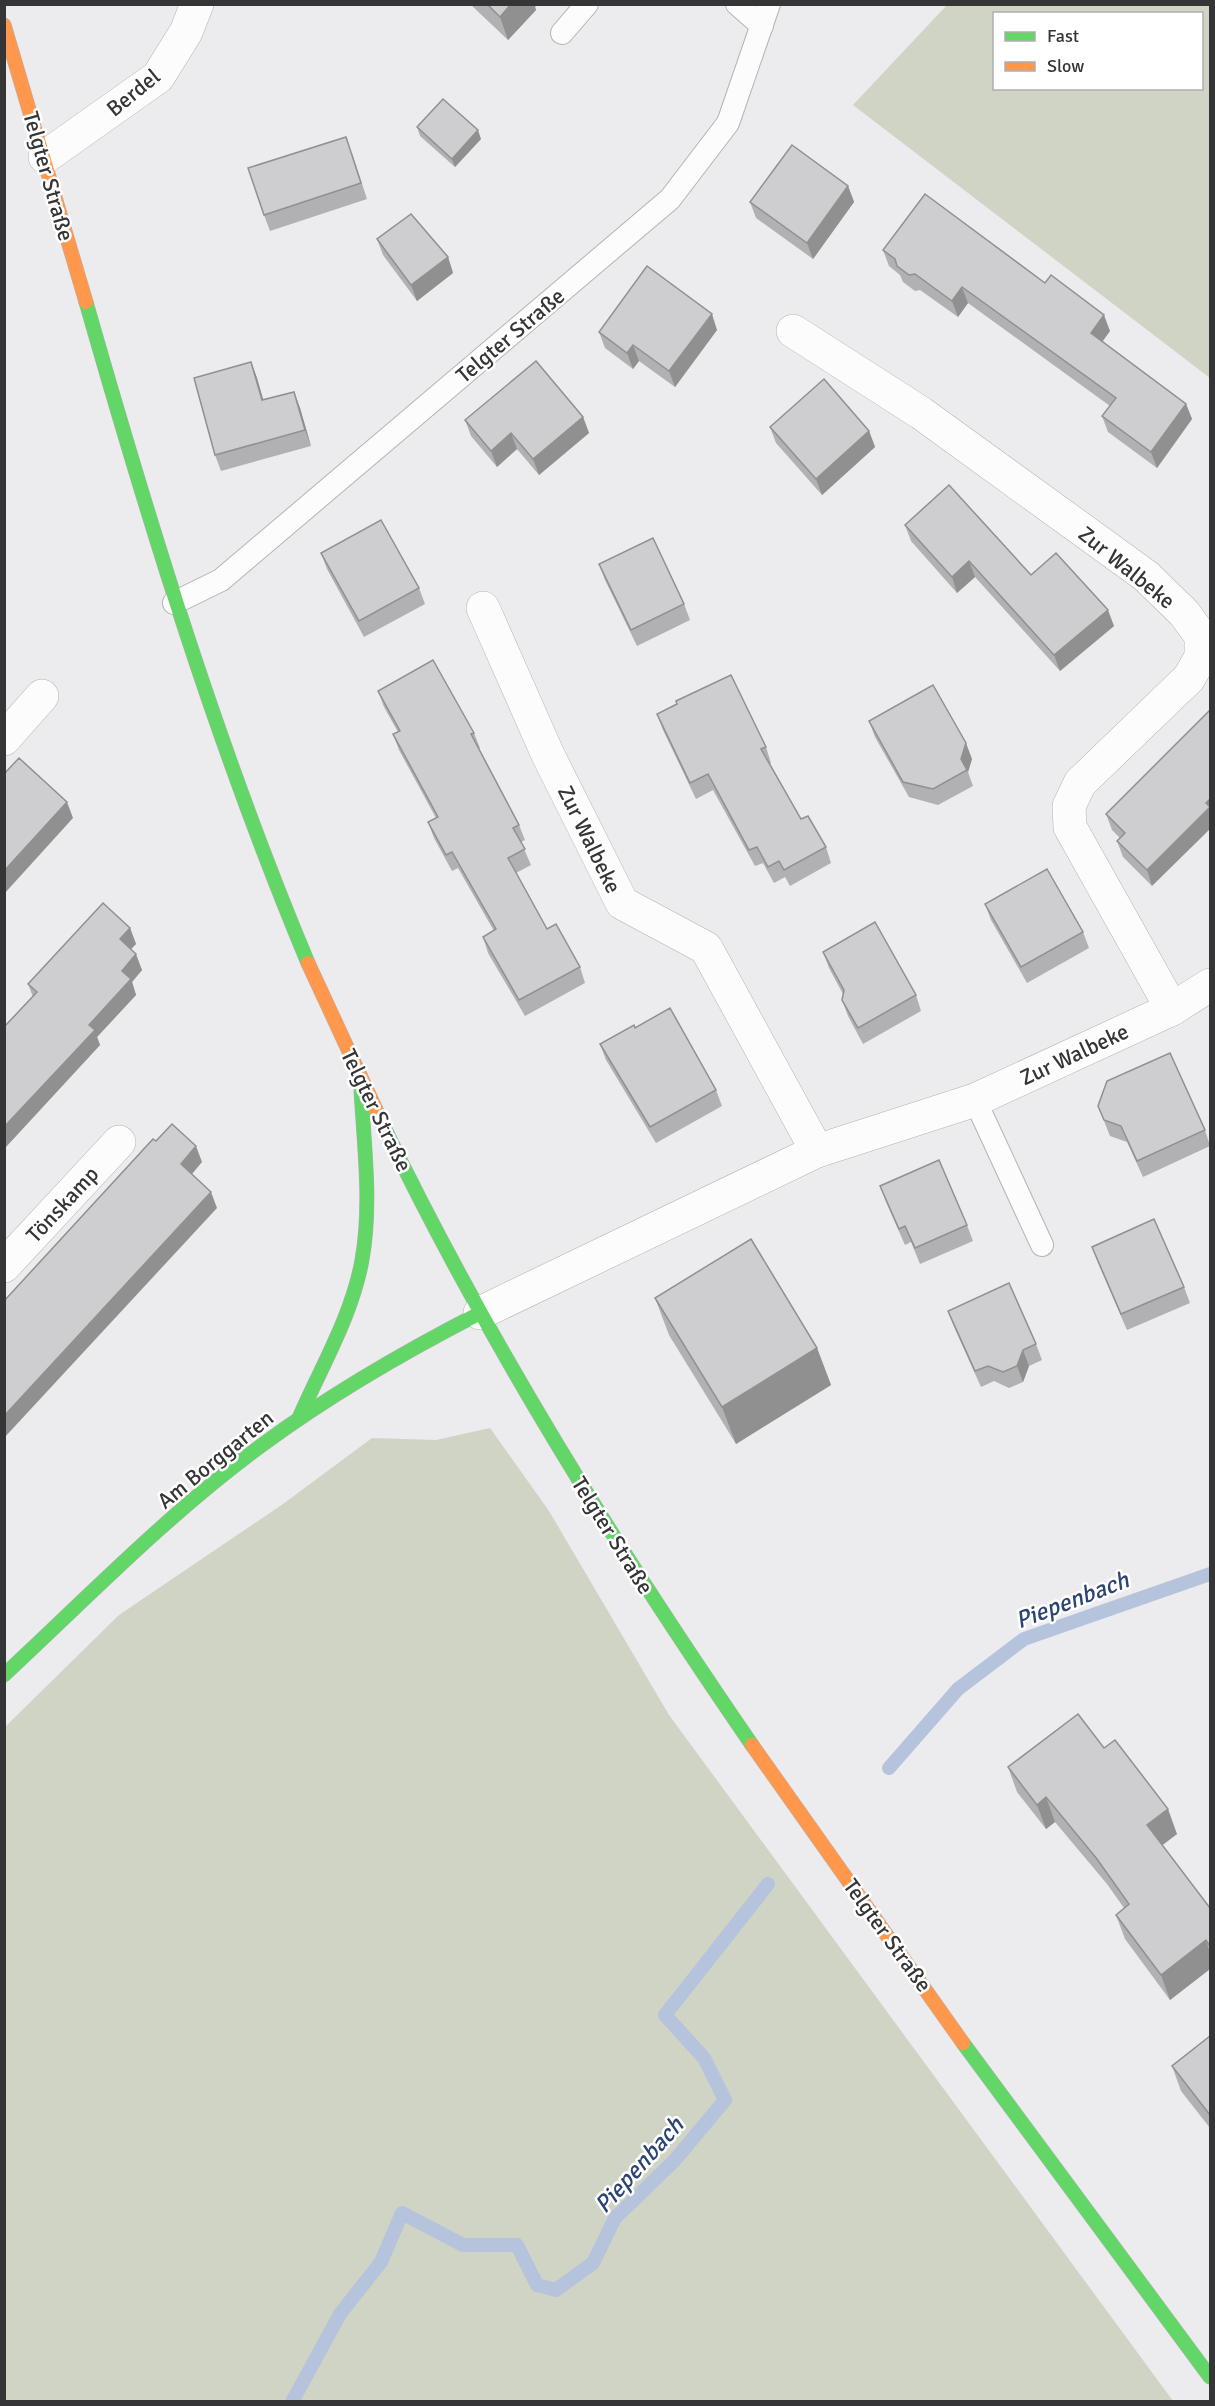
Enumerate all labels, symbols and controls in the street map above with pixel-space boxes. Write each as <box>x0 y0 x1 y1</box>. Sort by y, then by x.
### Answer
legend <box>993 12 1203 90</box>
text: Fast <box>1047 25 1079 47</box>
text: Slow <box>1047 55 1084 77</box>
street label: Berdel <box>101 63 166 122</box>
street label: Telgter Straße <box>17 108 80 244</box>
street label: Telgter Straße <box>451 282 570 389</box>
street label: Zur Walbeke <box>1073 520 1180 615</box>
street label: Zur Walbeke <box>552 781 627 897</box>
street label: Zur Walbeke <box>1016 1018 1133 1091</box>
street label: Telgter Straße <box>335 1044 418 1176</box>
street label: Tönskamp <box>20 1161 104 1248</box>
street label: Am Borggarten <box>152 1404 279 1515</box>
street label: Telgter Straße <box>566 1472 659 1599</box>
water label: Piepenbach <box>1011 1564 1134 1635</box>
street label: Telgter Straße <box>838 1873 938 1997</box>
water label: Piepenbach <box>588 2110 691 2219</box>

